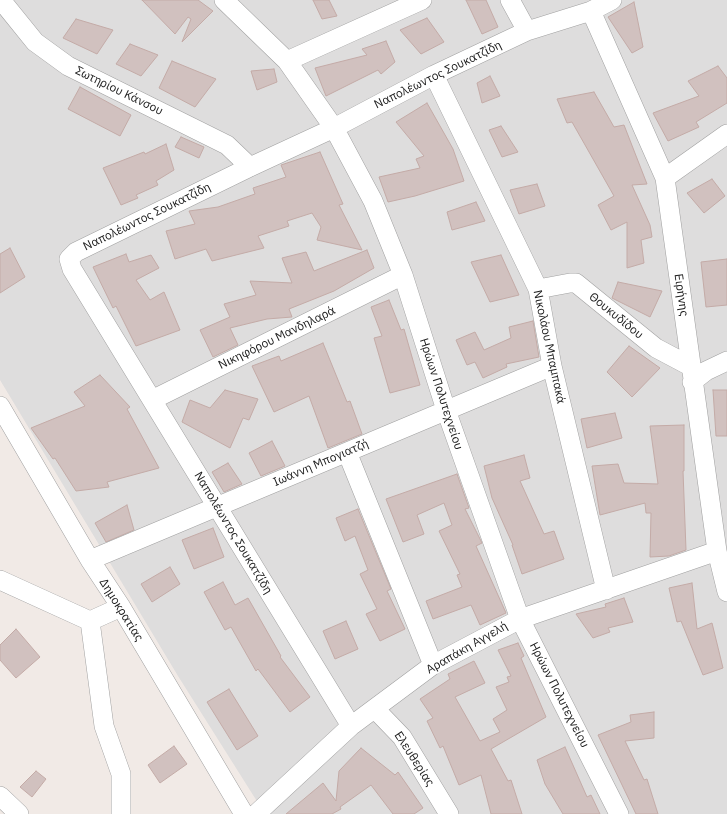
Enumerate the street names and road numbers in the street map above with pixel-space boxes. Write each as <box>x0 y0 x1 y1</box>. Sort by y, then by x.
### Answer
street label: Ναπολέωντος Σουκατζίδη <box>372 38 504 112</box>
street label: Σωτηρίου Κάνσου <box>73 64 165 118</box>
street label: Ναπολέωντος Σουκατζίδη <box>81 180 213 254</box>
street label: Ειρήνης <box>671 273 691 317</box>
street label: Νικολάου Μπαμπακά <box>530 289 568 405</box>
street label: Θουκυδίδου <box>586 290 646 342</box>
street label: Νικηφόρου Μανδηλαρά <box>216 303 338 373</box>
street label: Ηρώων Πολυτεχνείου <box>416 336 466 452</box>
street label: Ιωάννη Μπογιατζή <box>271 436 371 490</box>
street label: Ναπολέωντος Σουκατζίδη <box>191 469 275 597</box>
street label: Δημοκρατίας <box>96 576 146 644</box>
street label: Αραπάκη Αγγελή <box>424 619 510 677</box>
street label: Ηρώων Πολυτεχνείου <box>526 640 592 750</box>
street label: Ελευθερίας <box>391 729 437 789</box>

